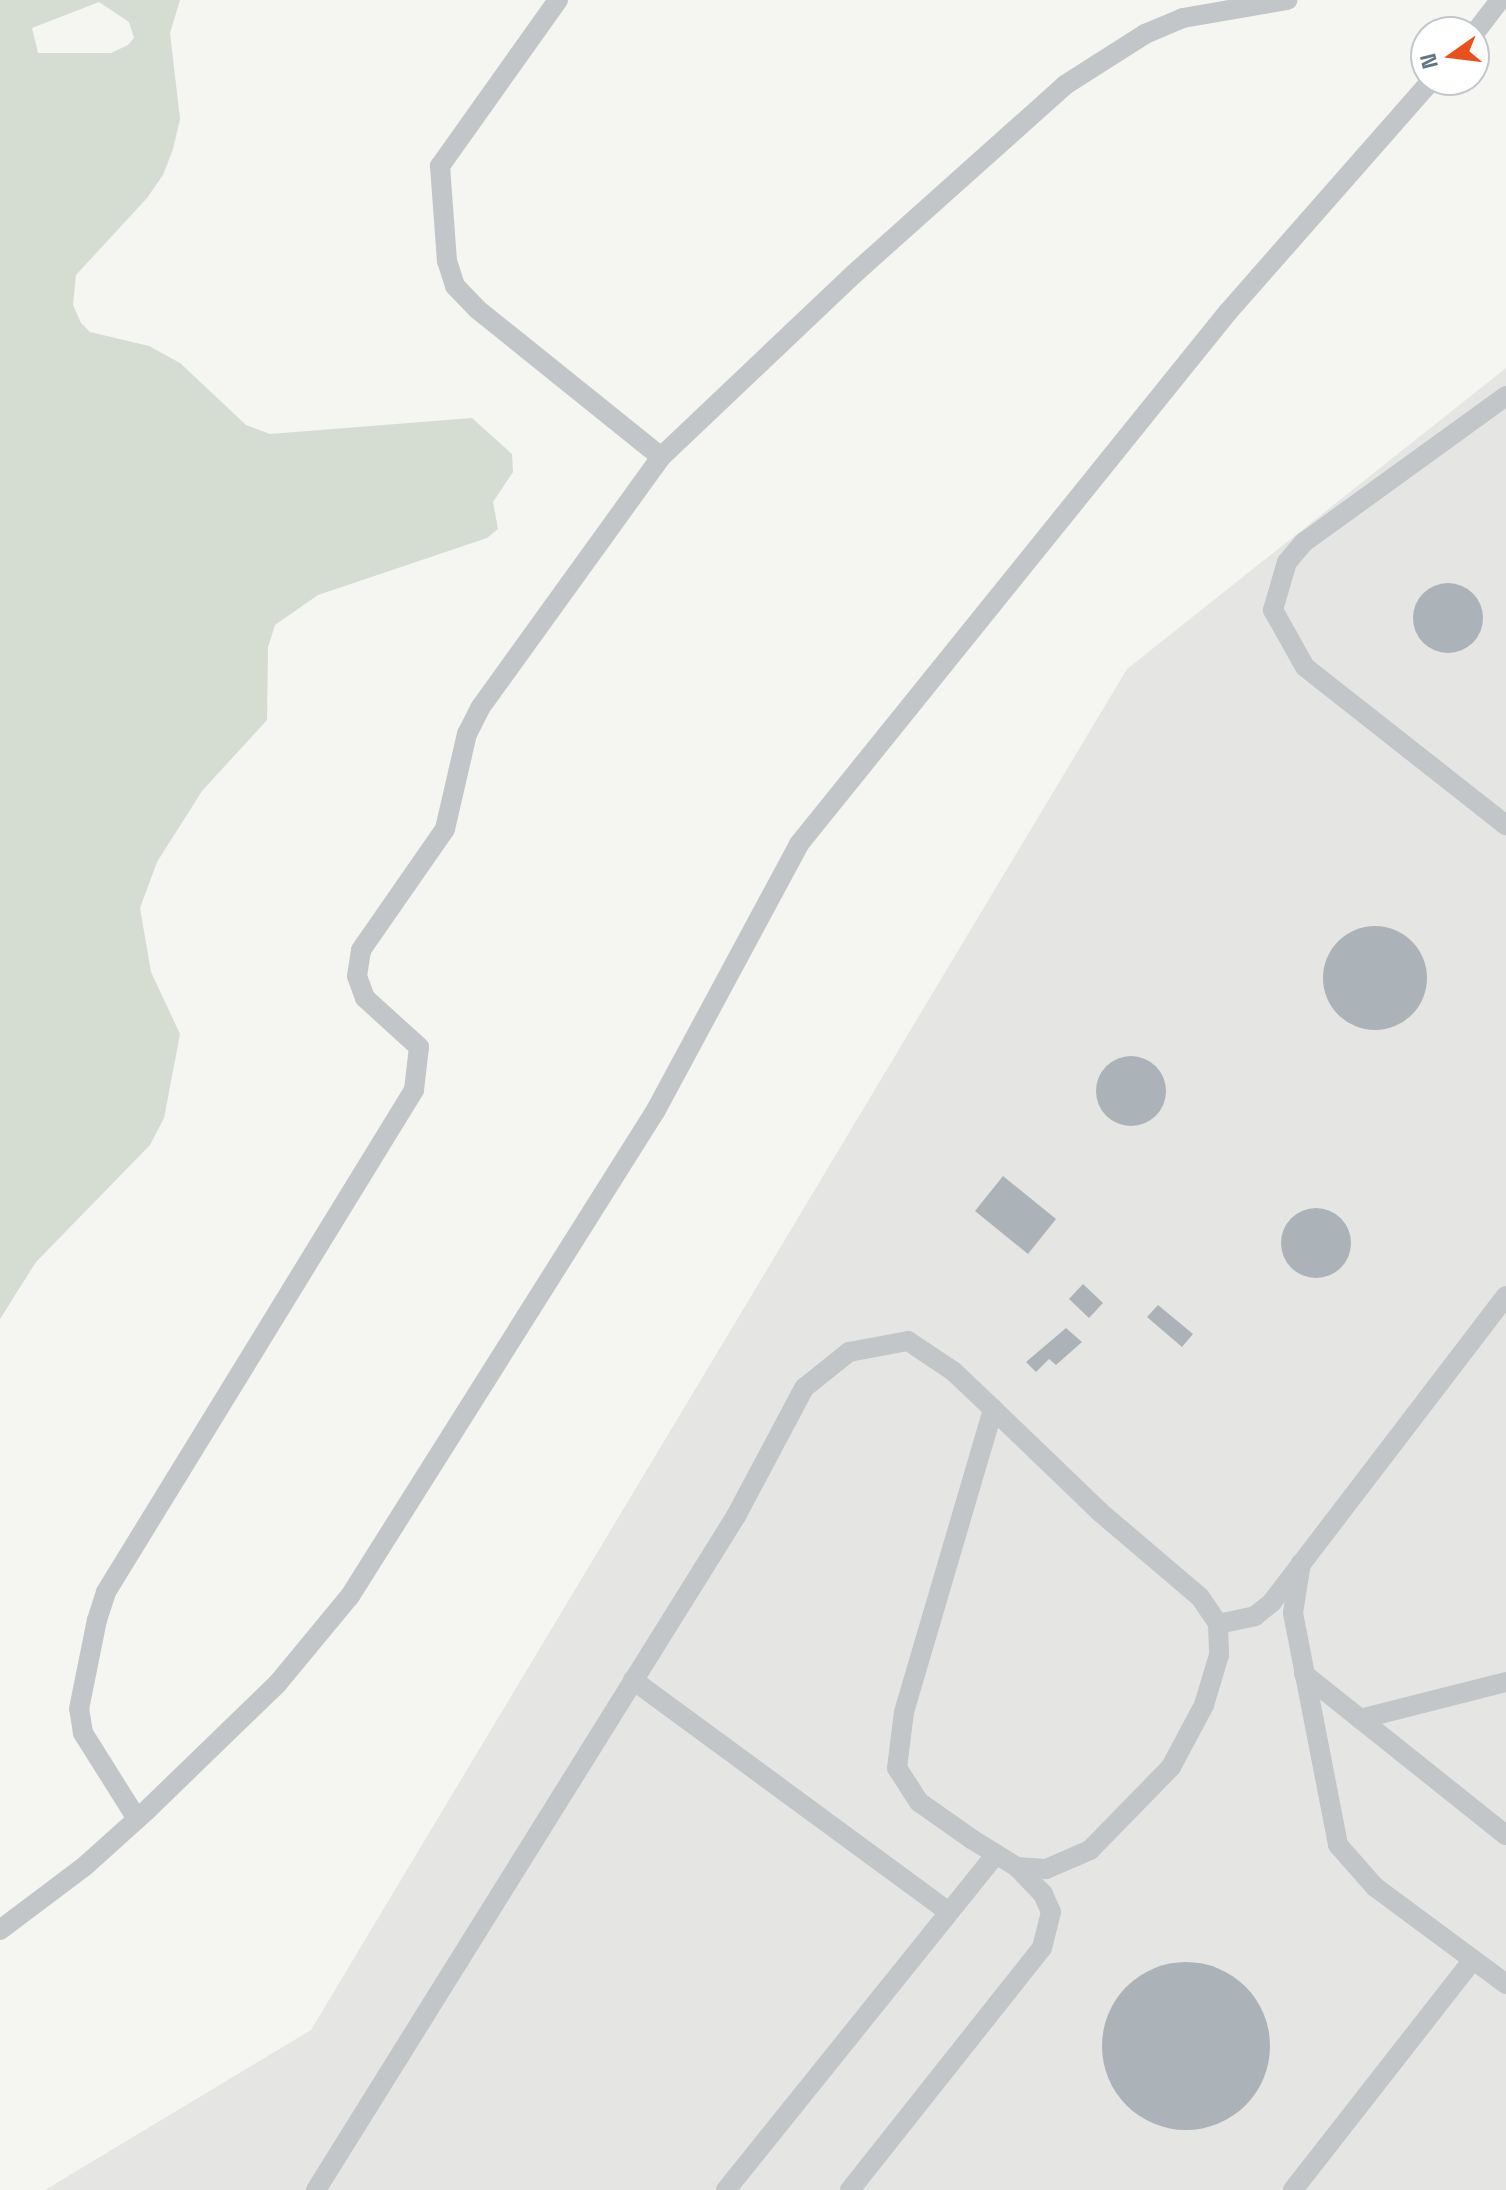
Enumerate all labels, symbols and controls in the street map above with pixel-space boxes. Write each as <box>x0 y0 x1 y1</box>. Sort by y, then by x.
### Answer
north arrow <box>1410 16 1490 96</box>
text: N <box>1413 51 1444 72</box>

